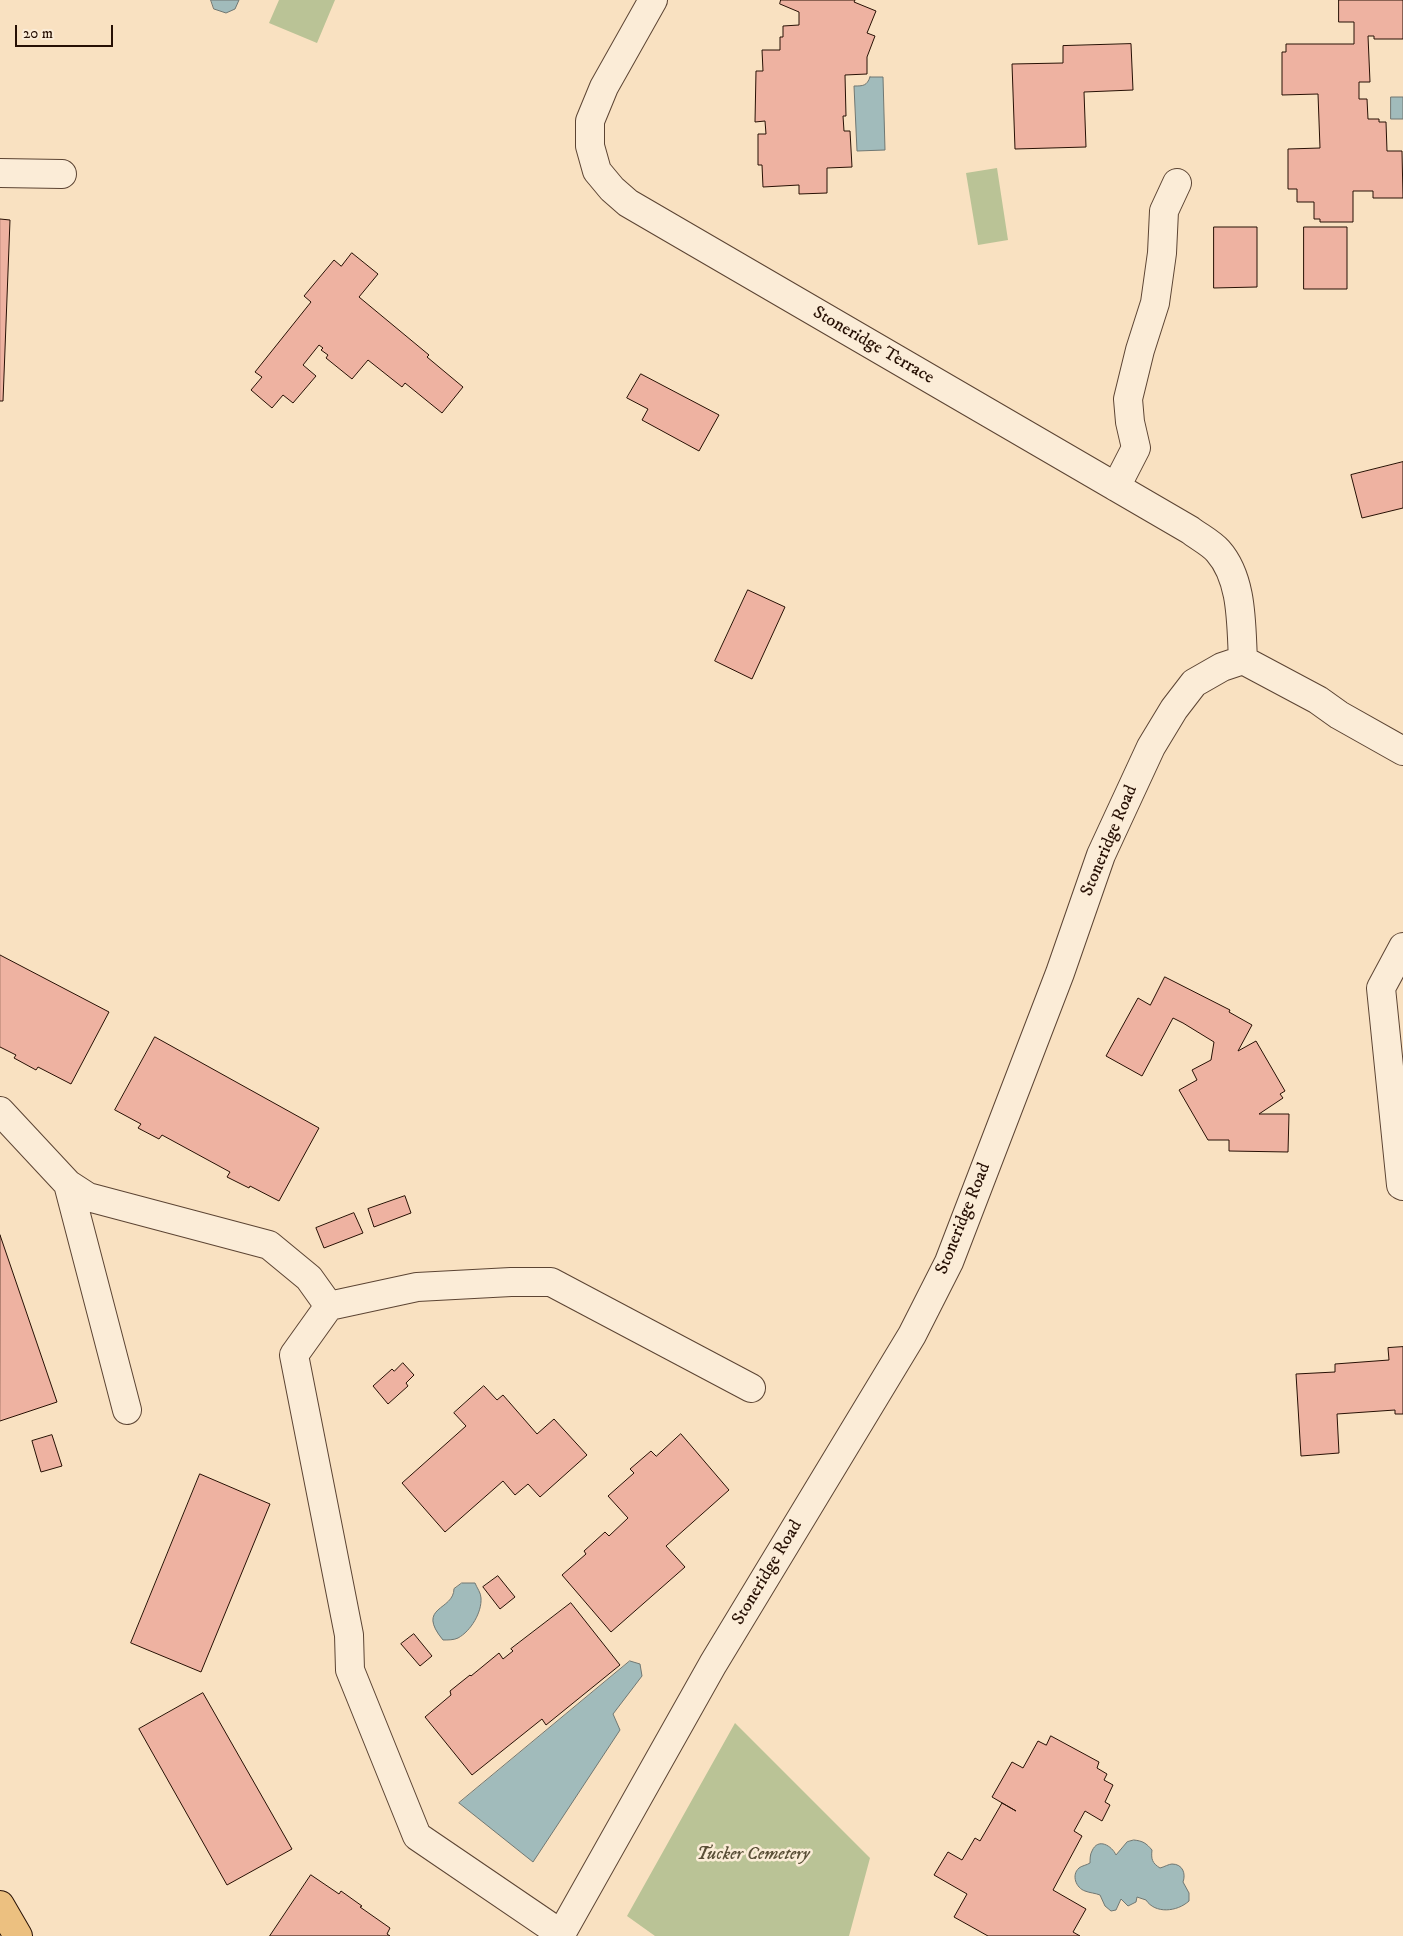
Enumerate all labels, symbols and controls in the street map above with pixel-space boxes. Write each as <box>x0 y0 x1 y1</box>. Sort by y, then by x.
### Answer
scale bar <box>18 15 115 47</box>
text: 20 m <box>23 24 53 43</box>
street label: Stoneridge Terrace <box>808 302 938 390</box>
street label: Stoneridge Road <box>1077 782 1143 900</box>
street label: Stoneridge Road <box>932 1160 996 1278</box>
street label: Stoneridge Road <box>728 1517 808 1629</box>
park label: Tucker Cemetery <box>696 1844 810 1866</box>

